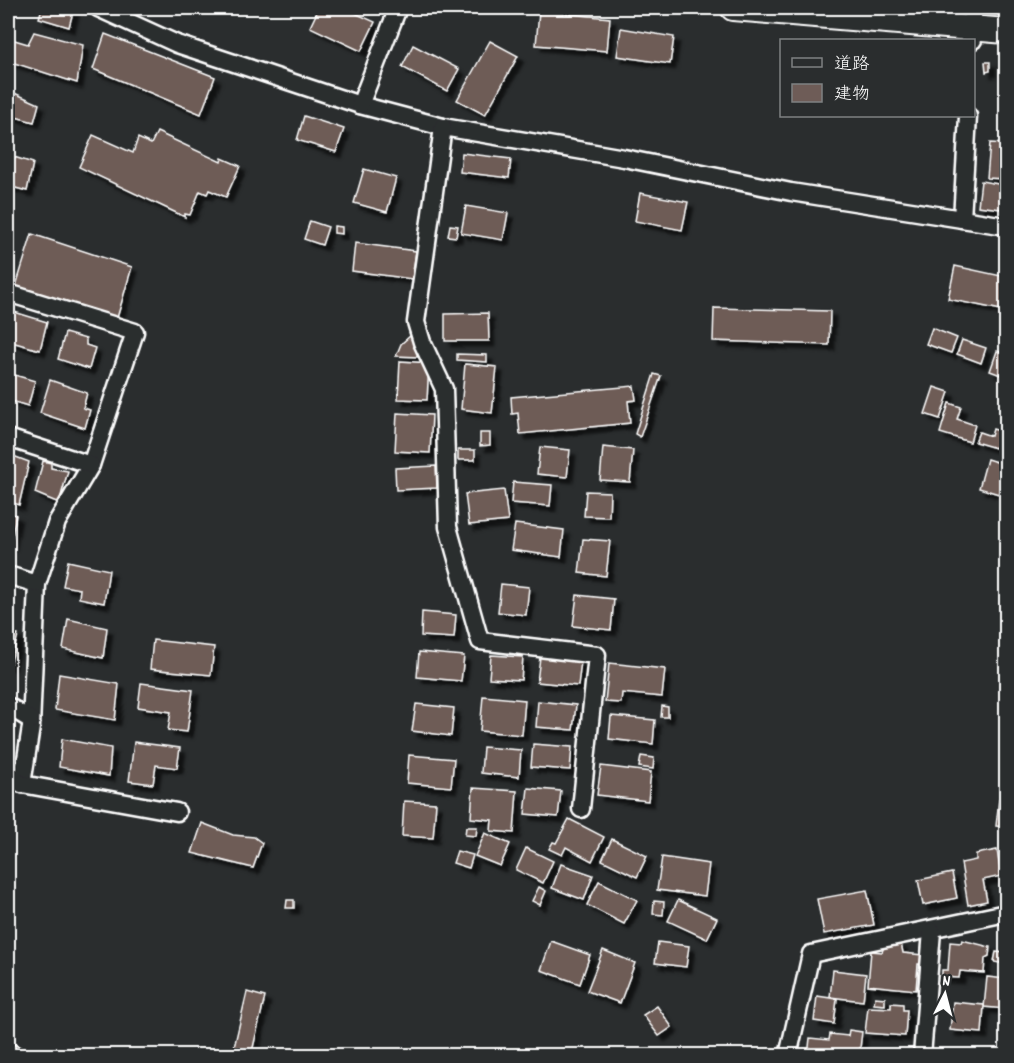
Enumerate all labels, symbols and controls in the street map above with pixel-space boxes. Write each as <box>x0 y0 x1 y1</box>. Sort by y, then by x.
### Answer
legend <box>780 39 975 117</box>
text: 道路 <box>834 53 870 78</box>
text: 建物 <box>834 83 870 108</box>
north arrow <box>915 964 975 1024</box>
text: N <box>941 970 952 993</box>

